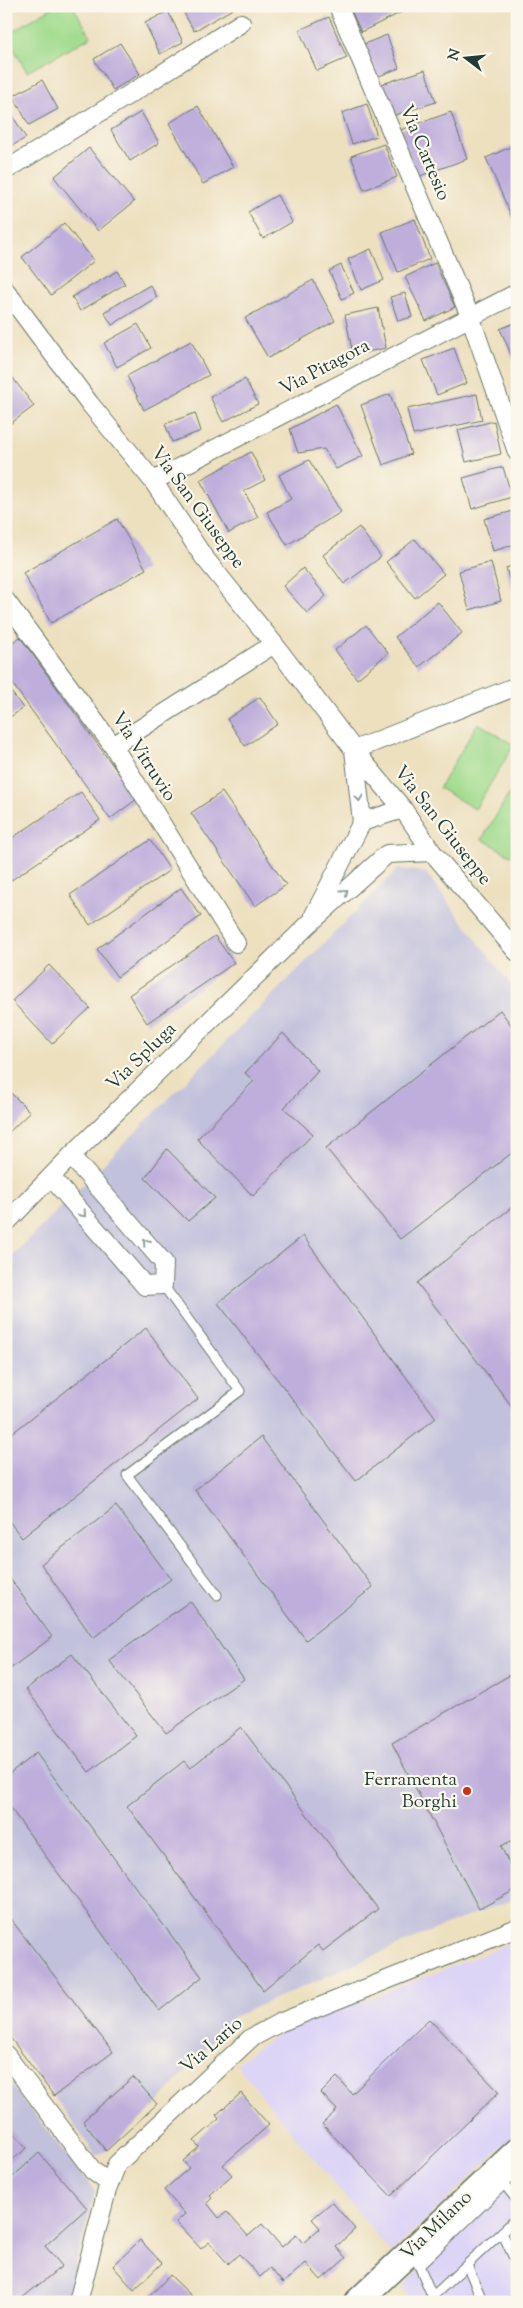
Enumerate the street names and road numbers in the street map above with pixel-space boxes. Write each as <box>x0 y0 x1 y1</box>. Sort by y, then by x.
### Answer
street label: Via Cartesio <box>392 101 456 205</box>
street label: Via Pitagora <box>275 333 375 403</box>
street label: Via San Giuseppe <box>143 441 251 575</box>
street label: Via Vitruvio <box>104 707 182 807</box>
street label: Via San Giuseppe <box>387 760 497 892</box>
street label: Via Spluga <box>101 1016 183 1097</box>
street label: Via Lario <box>175 2011 249 2081</box>
street label: Via Milano <box>395 2185 479 2267</box>

